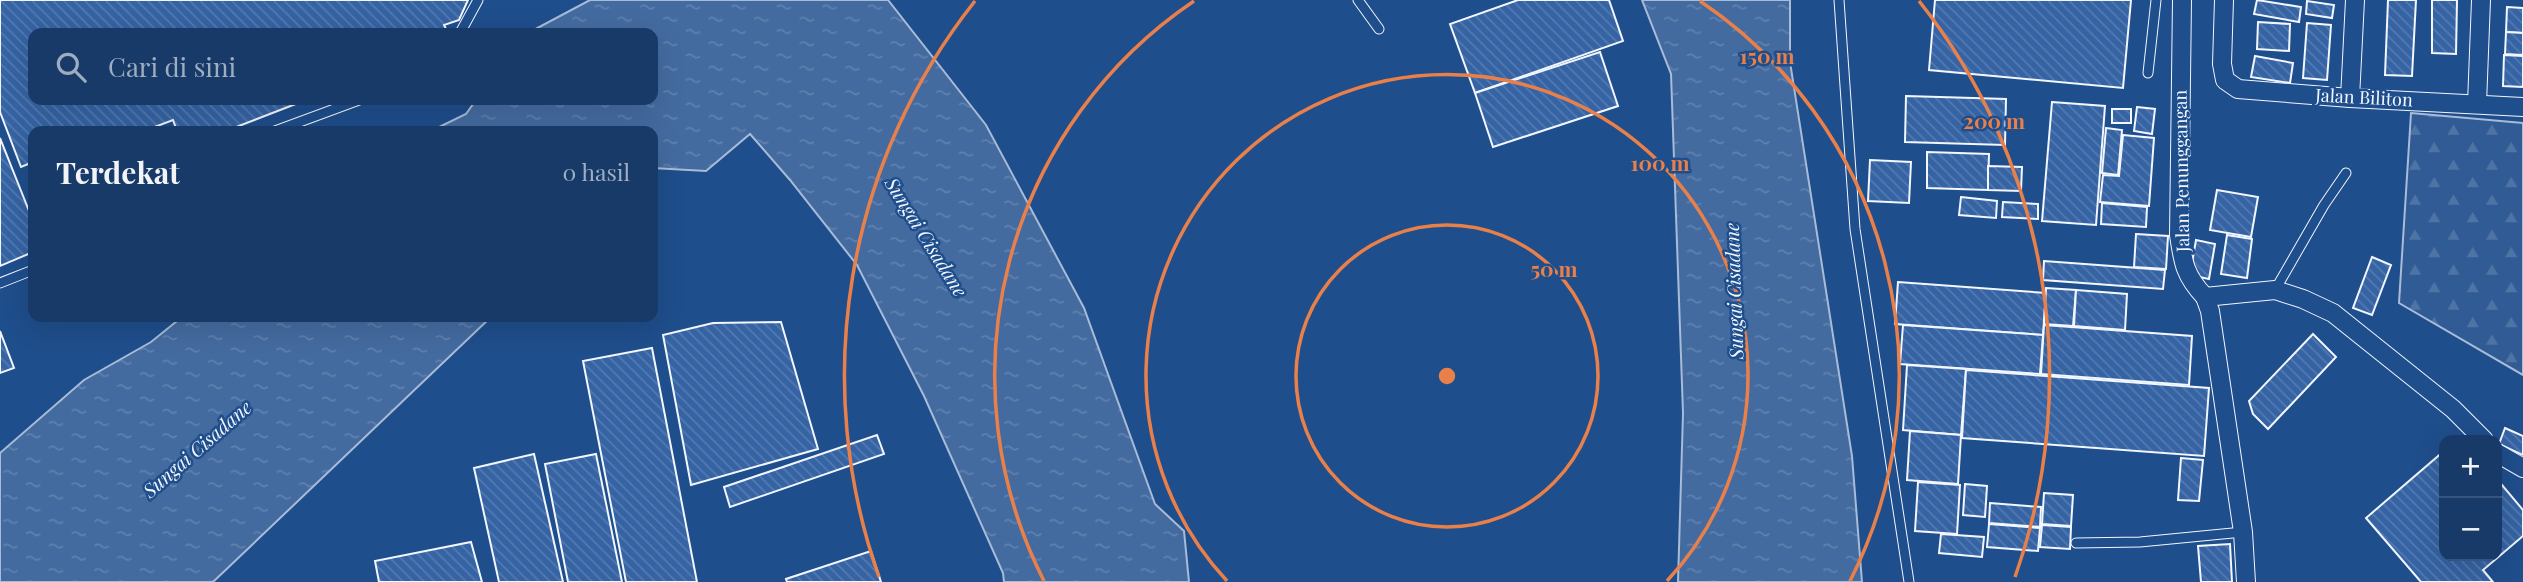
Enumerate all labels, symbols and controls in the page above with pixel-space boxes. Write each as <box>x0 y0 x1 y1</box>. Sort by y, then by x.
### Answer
search box <box>28 28 658 105</box>
text: 150 m <box>1740 41 1794 69</box>
icon: search <box>52 48 90 86</box>
text: Cari di sini <box>108 49 236 84</box>
street label: Jalan Biliton <box>2314 82 2414 112</box>
street label: Jalan Penunggangan <box>2168 89 2194 253</box>
text: 200 m <box>1963 106 2025 134</box>
text: 100 m <box>1630 148 1690 176</box>
text: Terdekat <box>56 152 180 192</box>
text: 0 hasil <box>563 156 630 187</box>
water label: Sungai Cisadane <box>879 171 974 301</box>
water label: Sungai Cisadane <box>1718 222 1748 361</box>
text: 50 m <box>1530 254 1578 282</box>
centre of rings <box>1435 364 1459 388</box>
water label: Sungai Cisadane <box>136 394 256 503</box>
map controls <box>2439 435 2502 561</box>
button: + <box>2439 435 2502 498</box>
button: − <box>2439 498 2502 561</box>

